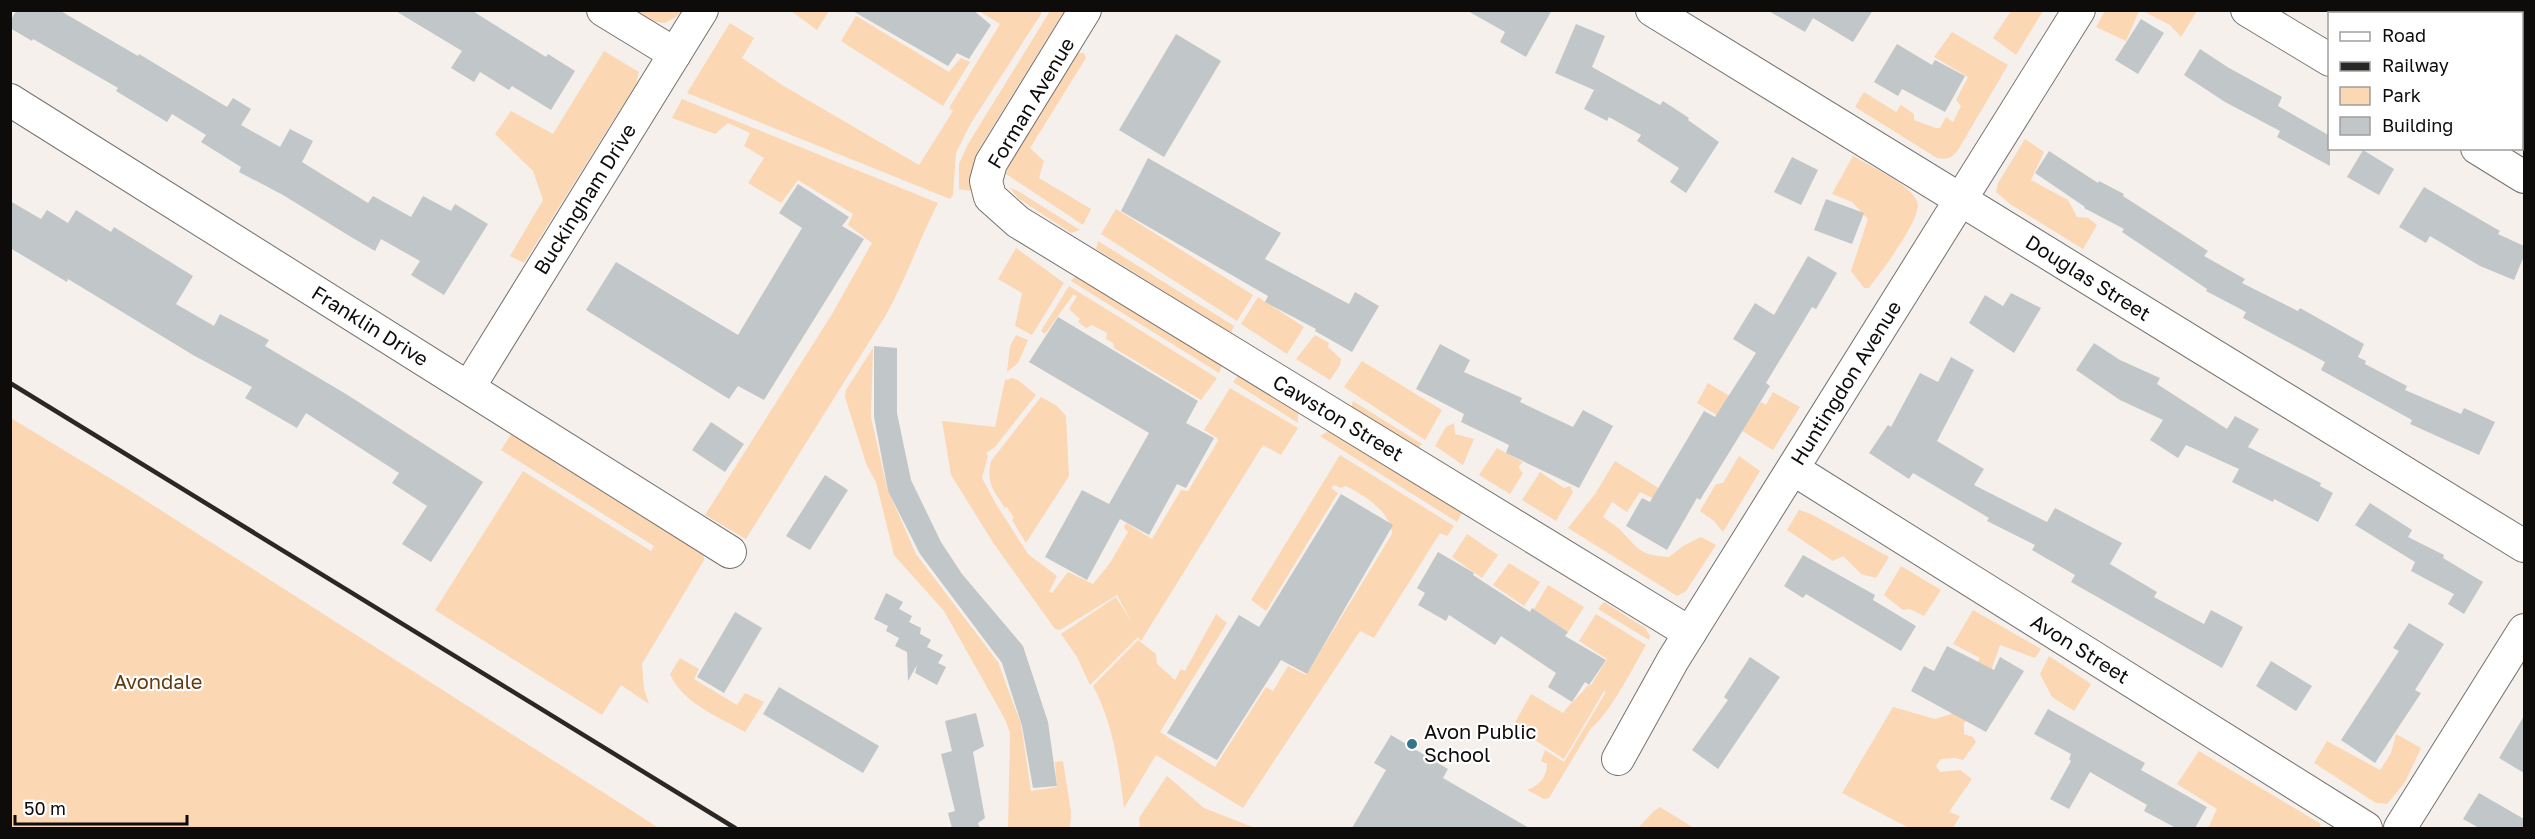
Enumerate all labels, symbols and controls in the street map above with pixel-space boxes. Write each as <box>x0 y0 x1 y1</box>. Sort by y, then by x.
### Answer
legend <box>2328 12 2523 150</box>
text: Road <box>2382 24 2426 46</box>
street label: Forman Avenue <box>982 33 1079 172</box>
text: Railway <box>2382 54 2449 76</box>
text: Park <box>2382 84 2421 106</box>
text: Building <box>2382 114 2453 136</box>
street label: Buckingham Drive <box>528 119 640 278</box>
street label: Douglas Street <box>2022 229 2155 325</box>
street label: Franklin Drive <box>308 280 433 371</box>
street label: Huntingdon Avenue <box>1785 296 1906 469</box>
street label: Cawston Street <box>1269 369 1408 466</box>
street label: Avon Street <box>2027 608 2134 688</box>
park label: Avondale <box>114 669 202 693</box>
place label: Avon Public School <box>1424 719 1537 766</box>
marker: Avon Public School <box>1405 737 1419 751</box>
scale bar <box>15 788 188 826</box>
text: 50 m <box>24 797 66 819</box>

